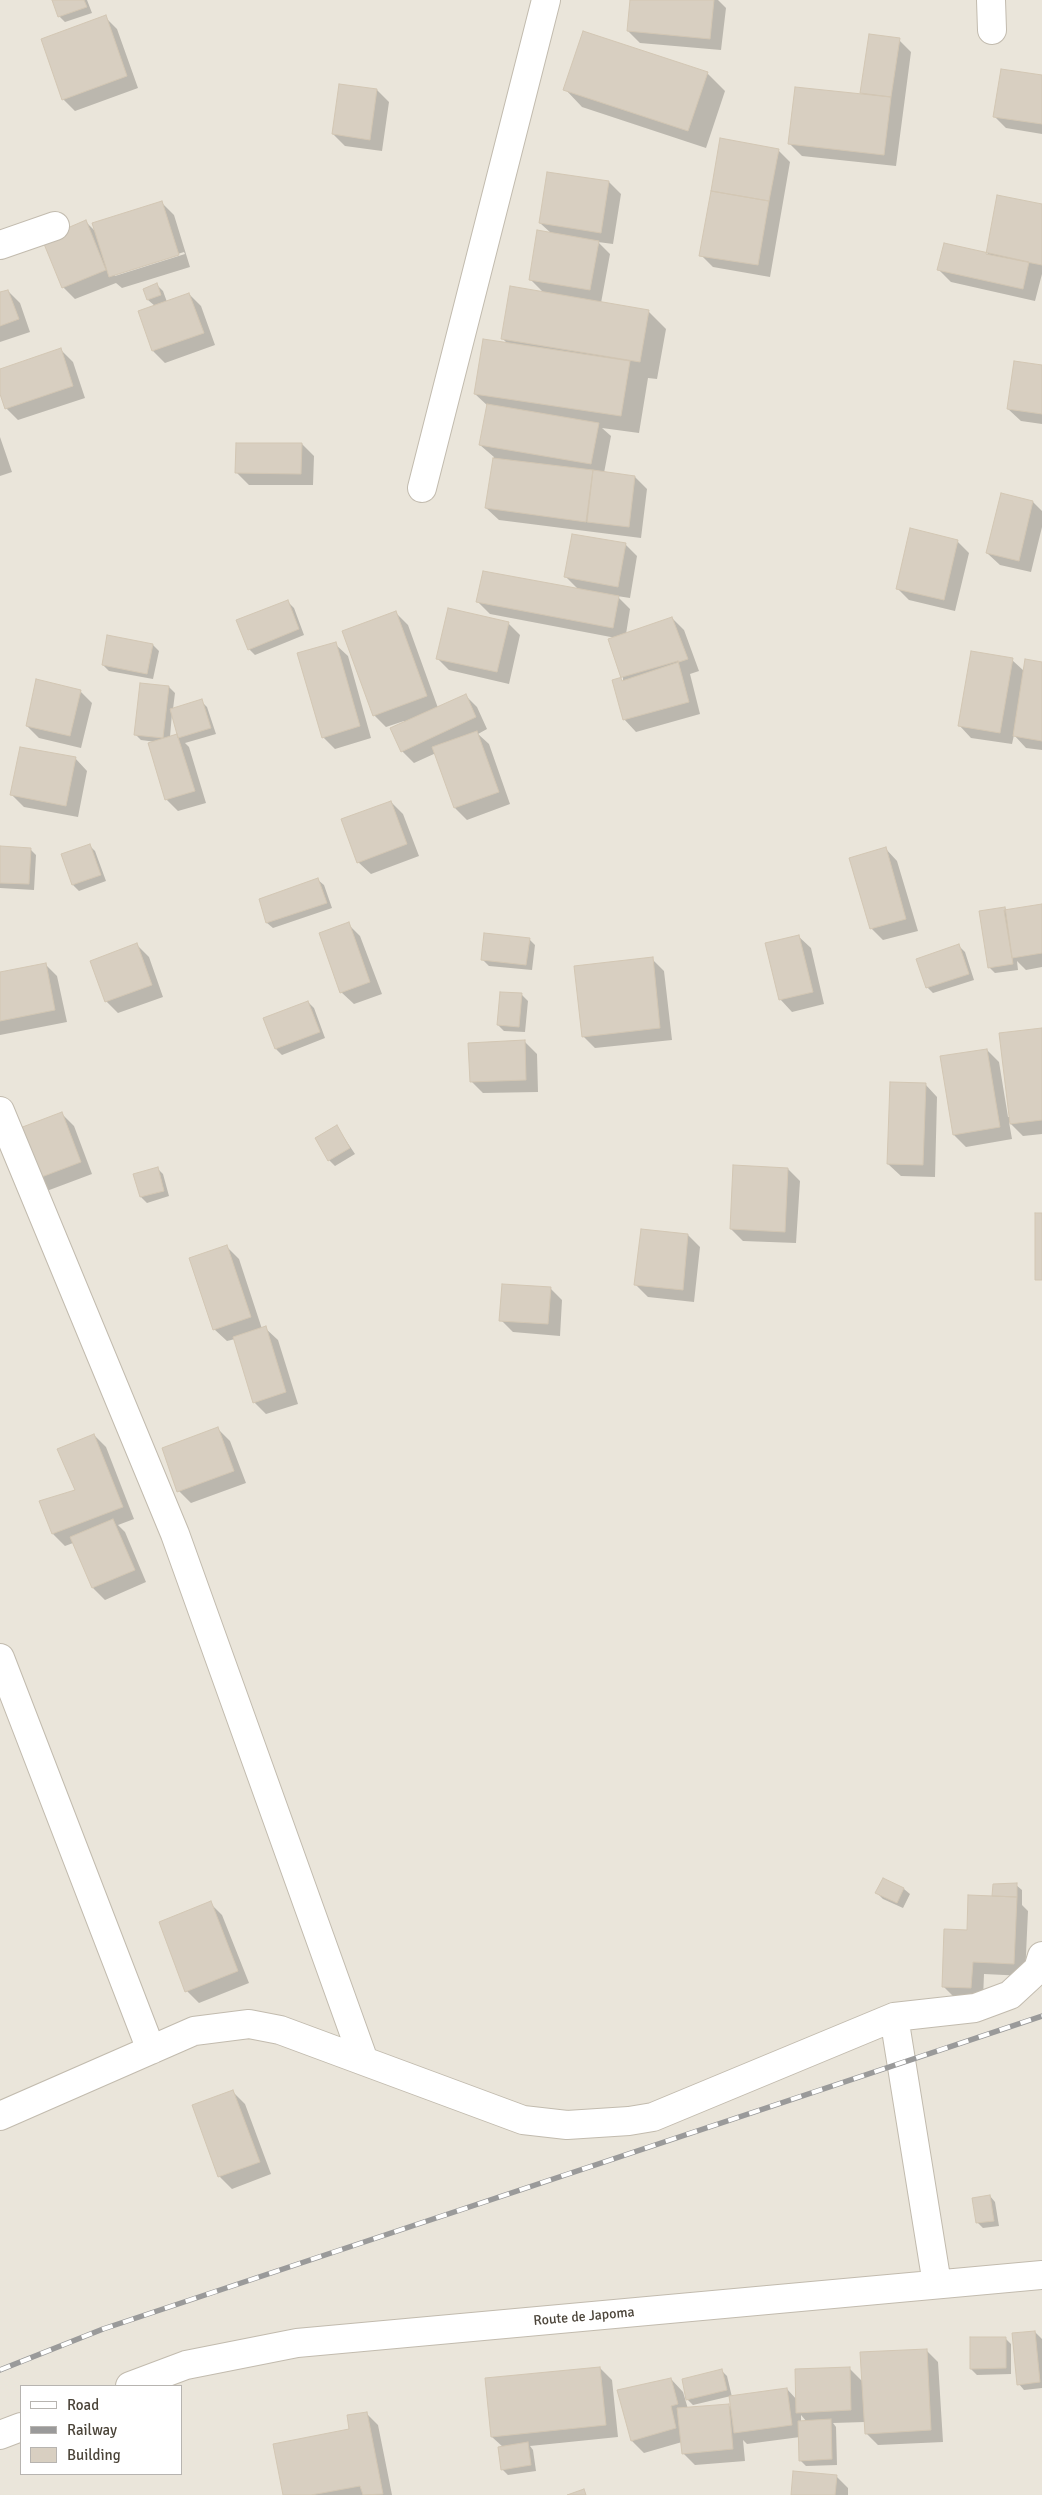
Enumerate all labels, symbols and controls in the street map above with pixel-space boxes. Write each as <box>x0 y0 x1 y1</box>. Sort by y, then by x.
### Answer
street label: Route de Japoma <box>533 2304 635 2330</box>
legend <box>20 2385 182 2475</box>
text: Road <box>67 2396 99 2414</box>
text: Railway <box>67 2421 117 2439</box>
text: Building <box>67 2446 121 2464</box>

